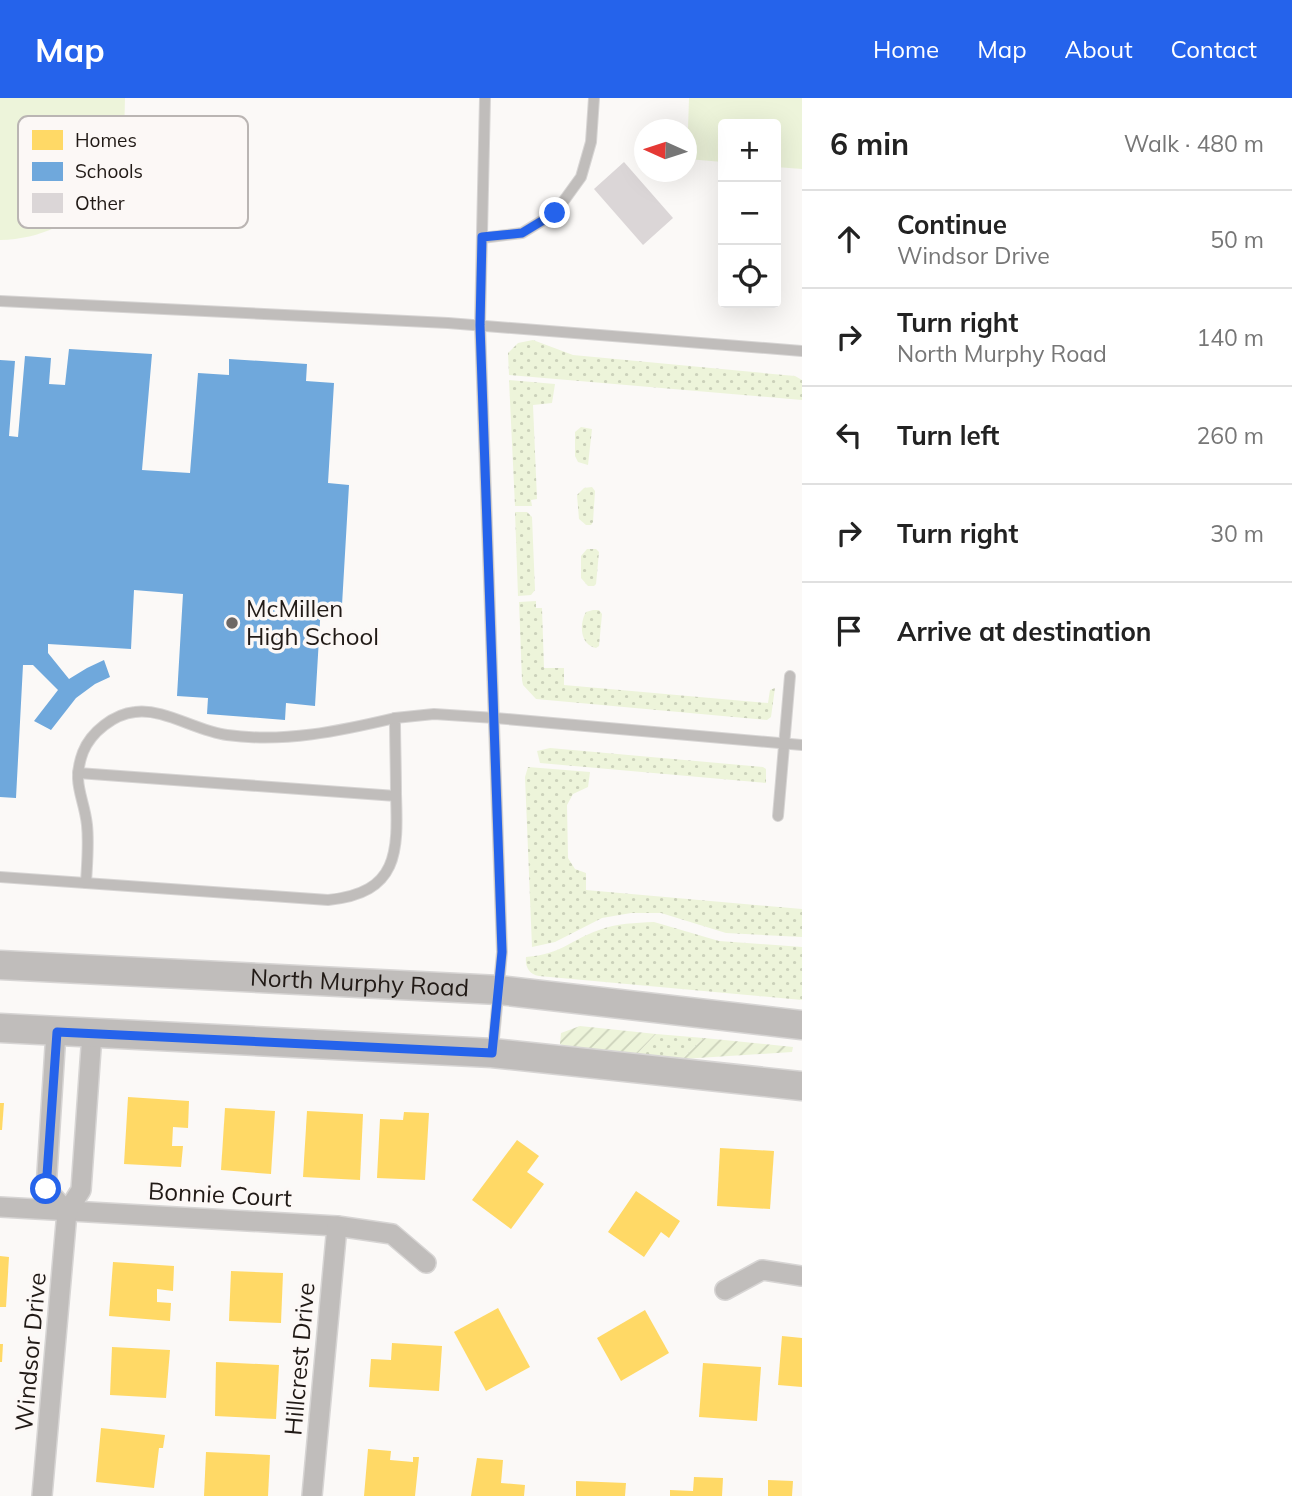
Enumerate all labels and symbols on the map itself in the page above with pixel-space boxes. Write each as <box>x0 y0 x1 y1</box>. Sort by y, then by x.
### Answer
legend <box>18 116 248 228</box>
north arrow <box>634 119 697 182</box>
text: Homes <box>75 128 137 152</box>
text: Schools <box>75 159 143 183</box>
text: Other <box>75 191 125 215</box>
route end <box>539 197 570 228</box>
place label: McMillen High School <box>246 593 379 651</box>
marker: McMillen High School <box>224 615 240 631</box>
street label: North Murphy Road <box>249 962 470 1002</box>
route start <box>30 1173 61 1204</box>
street label: Bonnie Court <box>147 1175 293 1213</box>
street label: Windsor Drive <box>8 1271 52 1433</box>
street label: Hillcrest Drive <box>277 1281 321 1437</box>

